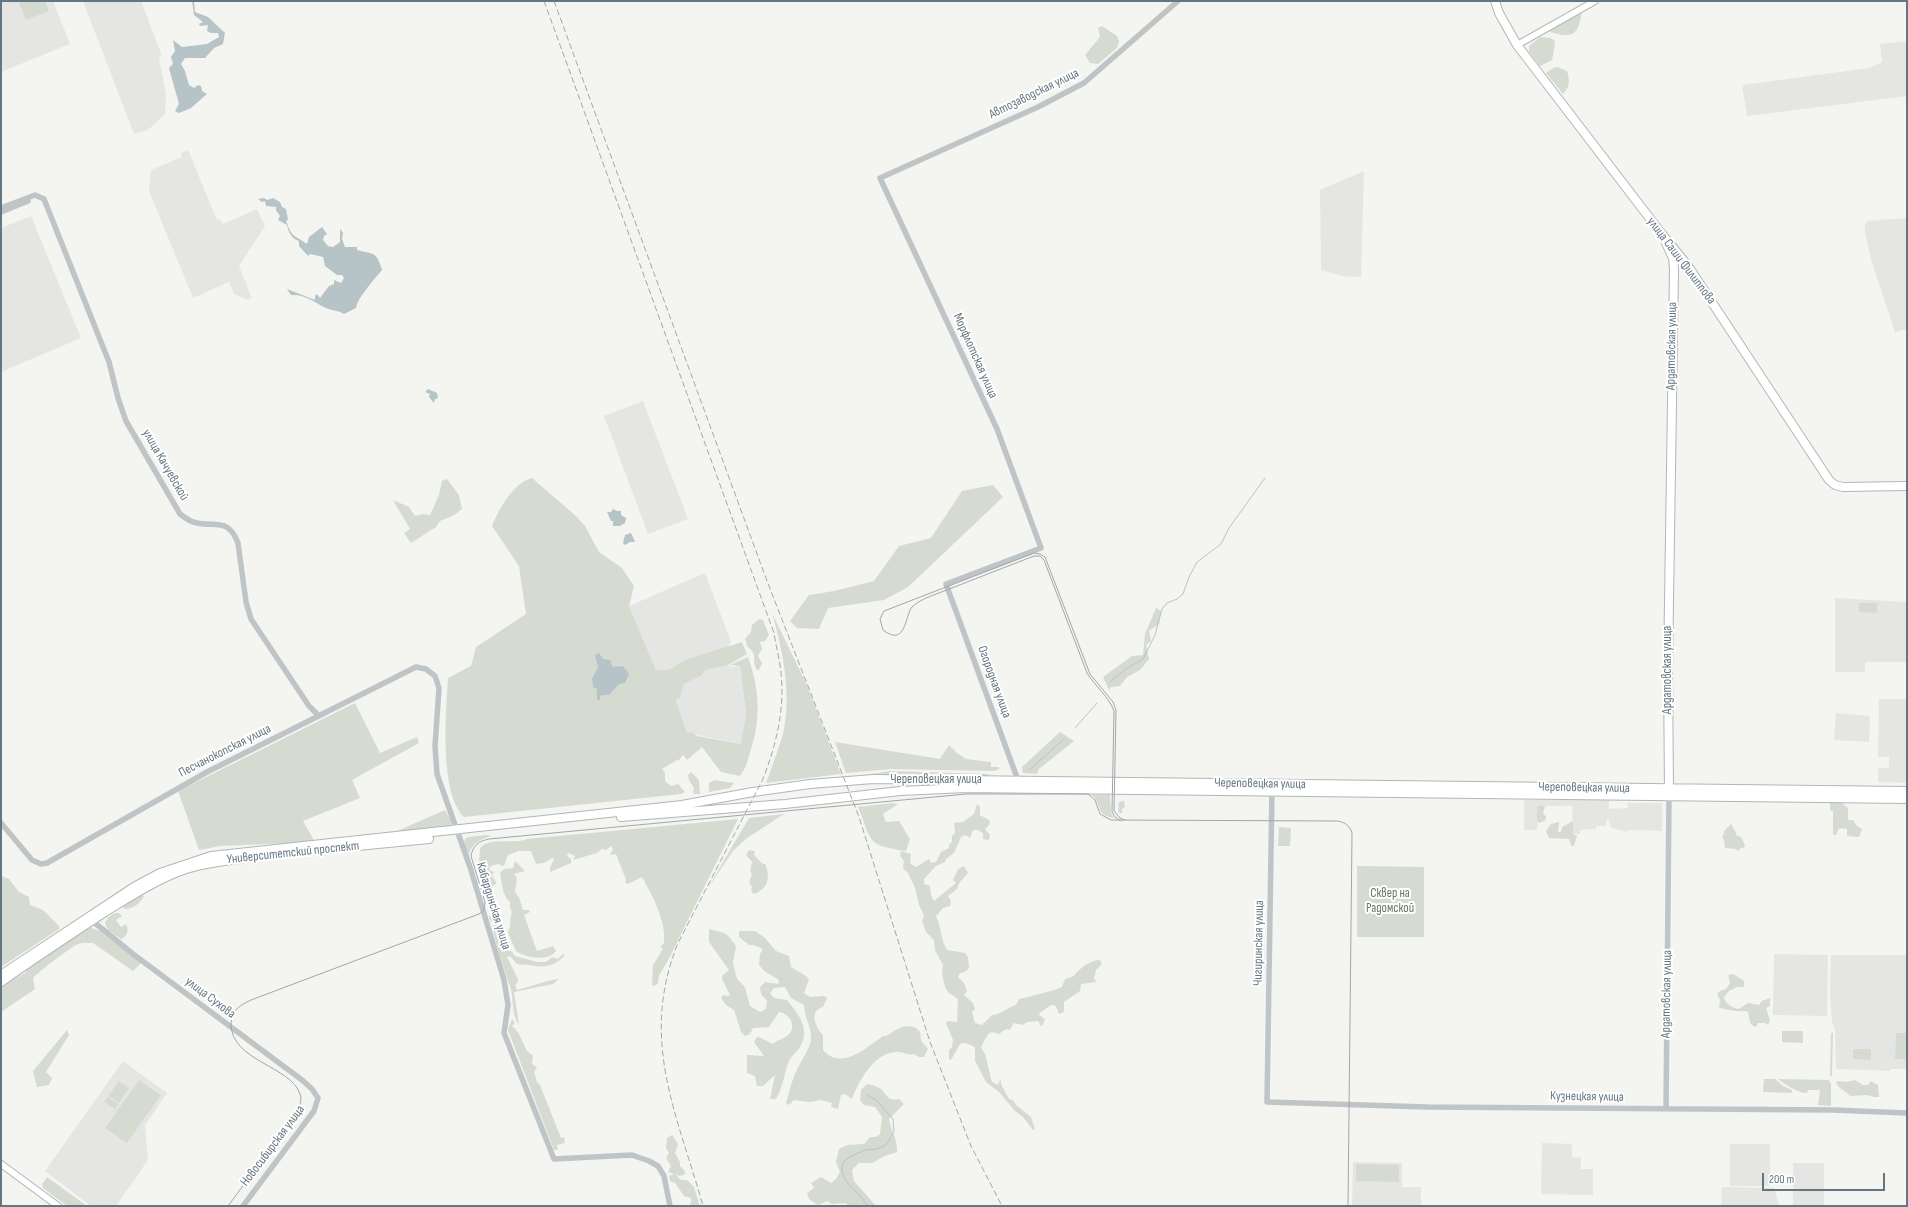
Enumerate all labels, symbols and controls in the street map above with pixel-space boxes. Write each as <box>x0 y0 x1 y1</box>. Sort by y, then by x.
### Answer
street label: Автозаводская улица <box>987 66 1081 122</box>
street label: улица Саши Филиппова <box>1643 214 1719 308</box>
street label: Ардатовская улица <box>1663 302 1681 390</box>
street label: Морфлотская улица <box>949 311 1001 401</box>
street label: улица Качуевской <box>138 427 192 503</box>
street label: Ардатовская улица <box>1660 626 1676 714</box>
street label: Огородная улица <box>974 644 1014 720</box>
street label: Песчанокопская улица <box>176 721 274 781</box>
street label: Череповецкая улица <box>890 772 982 788</box>
street label: Череповецкая улица <box>1214 775 1306 793</box>
street label: Череповецкая улица <box>1538 779 1630 797</box>
street label: Университетский проспект <box>226 838 360 868</box>
street label: Кабардинская улица <box>472 860 514 952</box>
park label: Сквер на Радомской <box>1366 886 1414 917</box>
street label: Чигиринская улица <box>1250 900 1268 986</box>
street label: Ардатовская улица <box>1658 950 1676 1038</box>
street label: улица Сухова <box>182 974 238 1022</box>
street label: Кузнецкая улица <box>1550 1089 1624 1105</box>
street label: Новосибирская улица <box>238 1102 308 1190</box>
scale bar <box>1764 1165 1887 1191</box>
text: 200 m <box>1769 1172 1794 1187</box>

